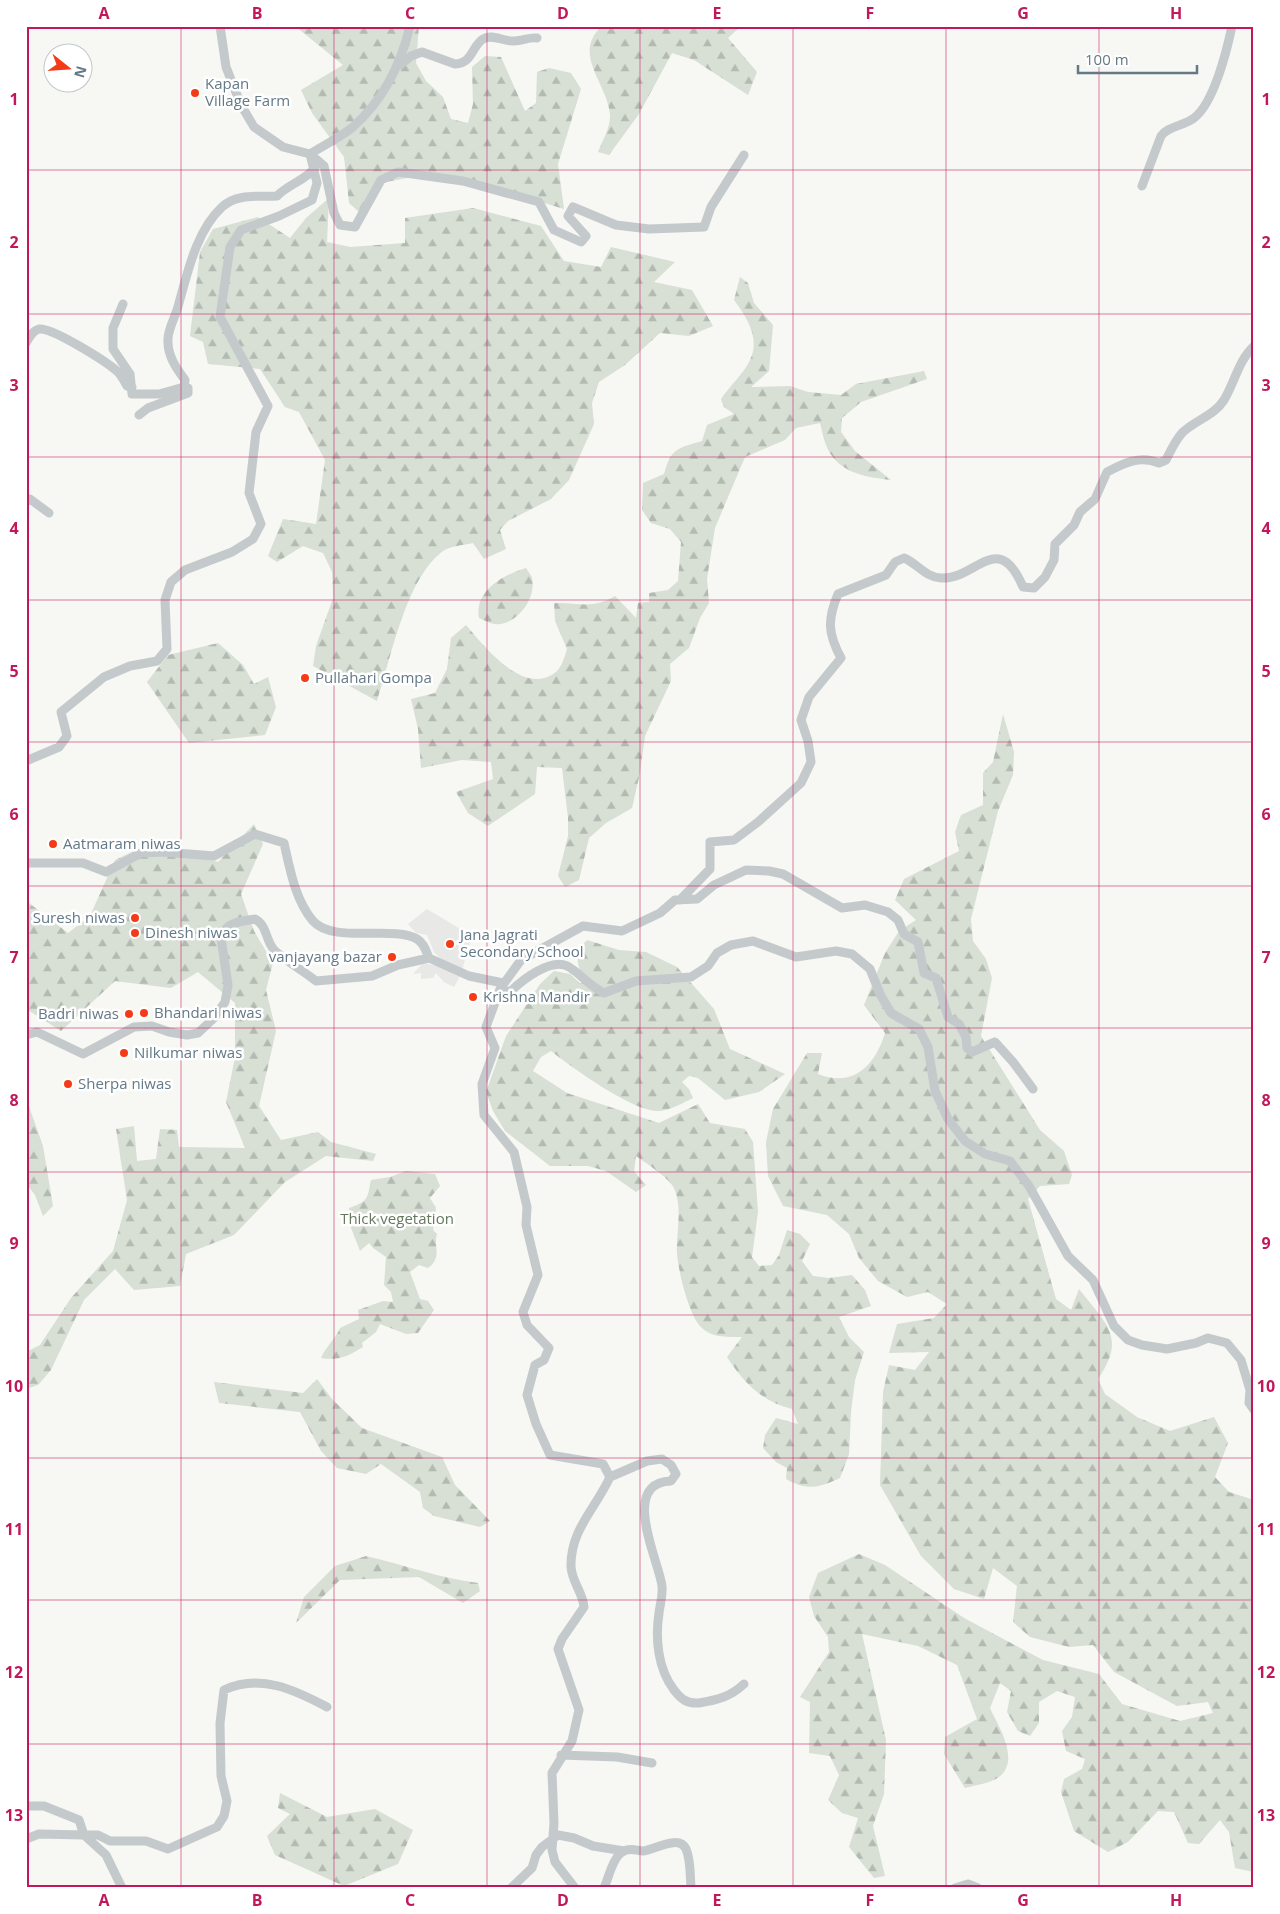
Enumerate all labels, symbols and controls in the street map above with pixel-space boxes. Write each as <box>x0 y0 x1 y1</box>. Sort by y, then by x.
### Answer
text: A <box>98 2 110 24</box>
text: B <box>252 2 262 24</box>
text: C <box>405 2 415 24</box>
text: D <box>557 2 569 24</box>
text: E <box>713 2 722 24</box>
text: F <box>866 2 874 24</box>
text: G <box>1017 2 1029 24</box>
text: H <box>1170 2 1182 24</box>
north arrow <box>42 42 92 92</box>
scale bar <box>1078 42 1196 74</box>
text: 100 m <box>1085 49 1129 69</box>
text: N <box>70 64 92 80</box>
place label: Kapan Village Farm <box>205 73 290 110</box>
marker: Kapan Village Farm <box>189 87 201 99</box>
text: 1 <box>9 88 19 110</box>
text: 1 <box>1261 88 1271 110</box>
text: 2 <box>9 231 19 253</box>
text: 2 <box>1261 231 1271 253</box>
text: 3 <box>9 374 19 396</box>
text: 3 <box>1261 374 1271 396</box>
text: 4 <box>9 517 19 539</box>
text: 4 <box>1261 517 1271 539</box>
text: 5 <box>9 660 19 682</box>
text: 5 <box>1261 660 1271 682</box>
place label: Pullahari Gompa <box>315 667 432 687</box>
marker: Pullahari Gompa <box>299 672 311 684</box>
text: 6 <box>9 803 19 825</box>
text: 6 <box>1261 803 1271 825</box>
place label: Aatmaram niwas <box>63 833 181 853</box>
marker: Aatmaram niwas <box>47 838 59 850</box>
place label: Suresh niwas <box>33 907 125 927</box>
marker: Suresh niwas <box>129 912 141 924</box>
place label: Dinesh niwas <box>145 922 238 942</box>
place label: Jana Jagrati Secondary School <box>458 924 584 961</box>
marker: Dinesh niwas <box>129 927 141 939</box>
marker: Jana Jagrati Secondary School <box>444 938 456 950</box>
text: 7 <box>9 946 19 968</box>
place label: vanjayang bazar <box>269 946 382 966</box>
text: 7 <box>1261 946 1271 968</box>
marker: vanjayang bazar <box>386 951 398 963</box>
place label: Krishna Mandir <box>483 986 590 1006</box>
marker: Krishna Mandir <box>467 991 479 1003</box>
place label: Bhandari niwas <box>154 1002 262 1022</box>
place label: Badri niwas <box>38 1003 119 1023</box>
marker: Bhandari niwas <box>138 1007 150 1019</box>
marker: Badri niwas <box>123 1008 135 1020</box>
place label: Nilkumar niwas <box>134 1042 242 1062</box>
marker: Nilkumar niwas <box>118 1047 130 1059</box>
place label: Sherpa niwas <box>78 1073 171 1093</box>
marker: Sherpa niwas <box>62 1078 74 1090</box>
text: 8 <box>9 1089 19 1111</box>
text: 8 <box>1261 1089 1271 1111</box>
park label: Thick vegetation <box>340 1208 454 1228</box>
text: 9 <box>9 1232 19 1254</box>
text: 9 <box>1261 1232 1271 1254</box>
text: 10 <box>5 1375 23 1397</box>
text: 10 <box>1257 1375 1275 1397</box>
text: 11 <box>5 1518 23 1540</box>
text: 11 <box>1257 1518 1275 1540</box>
text: 12 <box>5 1661 23 1683</box>
text: 12 <box>1257 1661 1275 1683</box>
text: 13 <box>5 1804 23 1826</box>
text: 13 <box>1257 1804 1275 1826</box>
text: A <box>98 1889 110 1911</box>
text: B <box>252 1889 262 1911</box>
text: C <box>405 1889 415 1911</box>
text: D <box>557 1889 569 1911</box>
text: E <box>713 1889 722 1911</box>
text: F <box>866 1889 874 1911</box>
text: G <box>1017 1889 1029 1911</box>
text: H <box>1170 1889 1182 1911</box>

